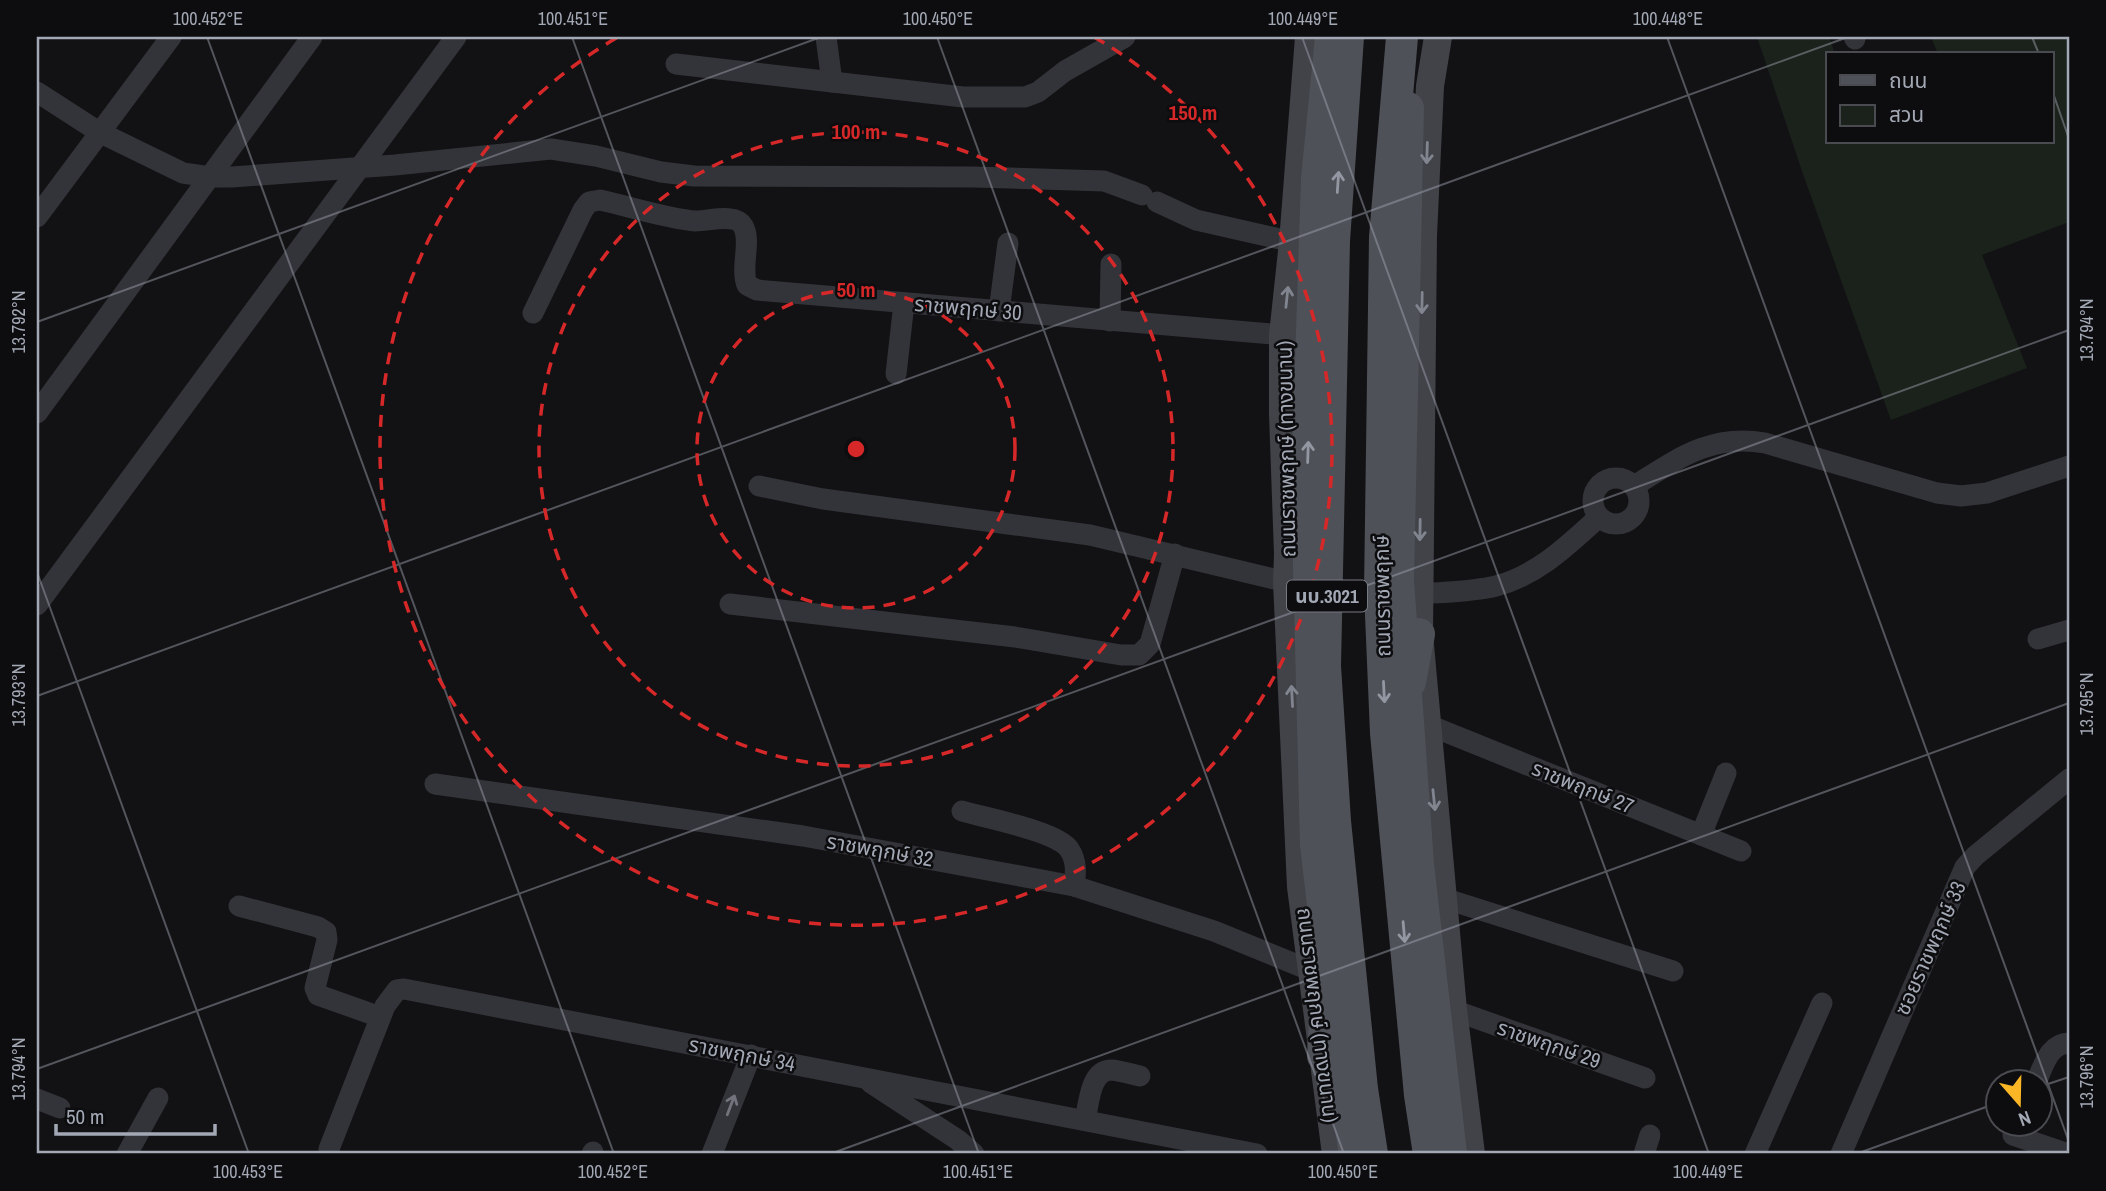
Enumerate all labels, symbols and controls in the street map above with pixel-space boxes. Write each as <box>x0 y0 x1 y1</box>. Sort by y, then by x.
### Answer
text: 100.452°E <box>173 6 243 31</box>
text: 100.451°E <box>538 6 608 31</box>
text: 100.450°E <box>903 6 973 31</box>
text: 100.449°E <box>1268 6 1338 31</box>
text: 100.448°E <box>1633 6 1703 31</box>
legend <box>1826 52 2054 144</box>
text: ถนน <box>1889 66 1927 95</box>
text: 150 m <box>1169 98 1217 127</box>
text: สวน <box>1889 100 1924 129</box>
text: 100 m <box>832 117 880 146</box>
one-way arrow <box>1420 142 1433 165</box>
one-way arrow <box>1332 171 1345 194</box>
text: 50 m <box>836 275 876 304</box>
one-way arrow <box>1281 286 1294 309</box>
street label: ราชพฤกษ์ 30 <box>913 289 1023 327</box>
text: 13.792°N <box>6 291 31 354</box>
one-way arrow <box>1415 291 1429 314</box>
text: 13.794°N <box>2074 299 2099 362</box>
street label: ถนนราชพฤกษ์ (ทางขนาน) <box>1270 340 1302 558</box>
centre of rings <box>844 437 868 461</box>
one-way arrow <box>1301 440 1314 463</box>
one-way arrow <box>1413 519 1427 542</box>
street label: ถนนราชพฤกษ์ <box>1366 535 1398 657</box>
road number: นบ.3021 <box>1287 580 1367 611</box>
text: 13.793°N <box>6 664 31 727</box>
text: 13.795°N <box>2074 673 2099 736</box>
one-way arrow <box>1378 680 1391 703</box>
one-way arrow <box>1286 684 1299 707</box>
street label: ราชพฤกษ์ 27 <box>1528 753 1638 821</box>
one-way arrow <box>1428 788 1441 811</box>
street label: ราชพฤกษ์ 32 <box>825 826 935 874</box>
street label: ซอยราชพฤกษ์ 33 <box>1888 876 1972 1020</box>
street label: ถนนราชพฤกษ์ (ทางขนาน) <box>1290 906 1346 1124</box>
one-way arrow <box>1398 920 1411 943</box>
street label: ราชพฤกษ์ 29 <box>1493 1013 1605 1075</box>
street label: ราชพฤกษ์ 34 <box>686 1030 798 1079</box>
text: 13.794°N <box>6 1038 31 1101</box>
text: 13.796°N <box>2074 1046 2099 1109</box>
north arrow <box>1983 1068 2054 1138</box>
scale bar <box>56 1093 215 1137</box>
one-way arrow <box>726 1094 739 1116</box>
text: 50 m <box>66 1102 104 1131</box>
text: N <box>2015 1105 2035 1133</box>
text: 100.453°E <box>213 1159 283 1184</box>
text: 100.452°E <box>578 1159 648 1184</box>
text: 100.451°E <box>943 1159 1013 1184</box>
text: 100.450°E <box>1308 1159 1378 1184</box>
text: 100.449°E <box>1673 1159 1743 1184</box>

